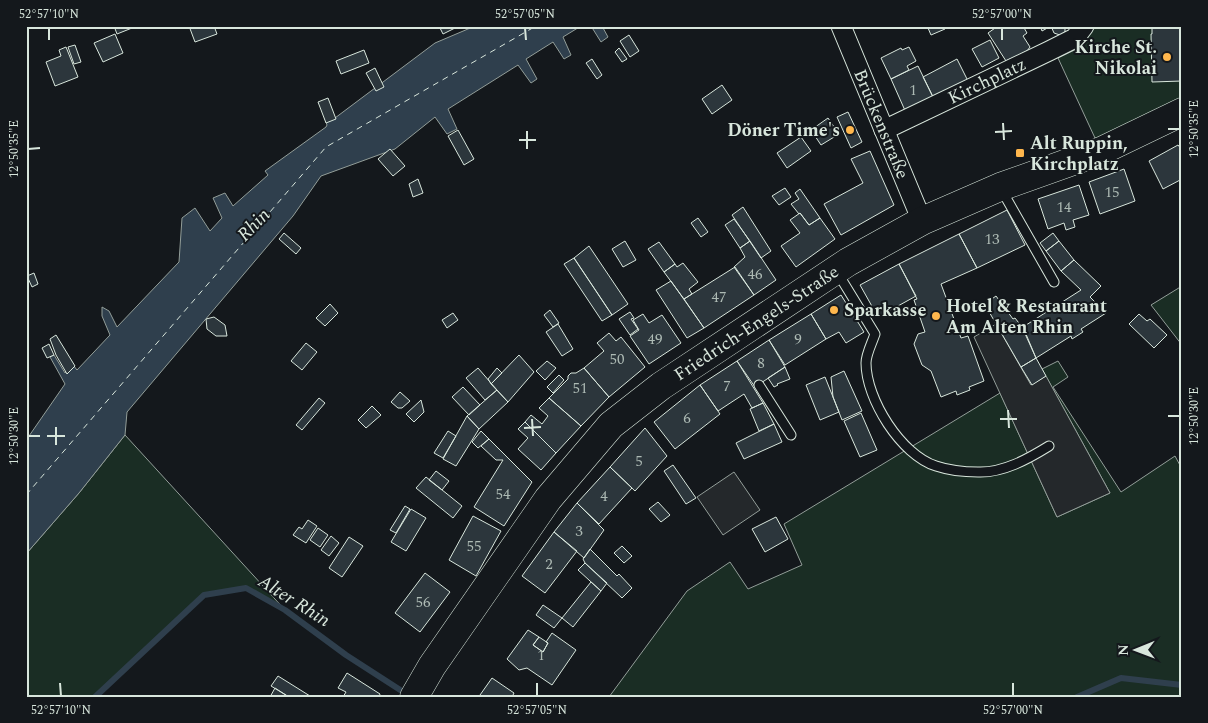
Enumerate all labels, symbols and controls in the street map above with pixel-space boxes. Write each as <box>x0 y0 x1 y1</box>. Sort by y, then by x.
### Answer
text: 52°57'10"N <box>19 5 79 24</box>
text: 52°57'05"N <box>495 5 555 24</box>
text: 52°57'00"N <box>972 5 1032 24</box>
place label: Kirche St. Nikolai <box>1074 34 1157 82</box>
street label: Kirchplatz <box>943 50 1031 111</box>
marker: Kirche St. Nikolai <box>1161 51 1173 63</box>
street label: Brückenstraße <box>847 65 916 183</box>
house number: 1 <box>909 79 917 102</box>
text: 12°50'35"E <box>1185 100 1204 158</box>
place label: Döner Time's <box>727 117 840 144</box>
text: 12°50'35"E <box>5 120 24 178</box>
marker: Döner Time's <box>844 124 856 136</box>
place label: Alt Ruppin, Kirchplatz <box>1030 130 1128 178</box>
marker: Alt Ruppin, Kirchplatz <box>1014 147 1026 159</box>
house number: 15 <box>1104 181 1120 204</box>
house number: 14 <box>1056 196 1072 219</box>
water label: Rhin <box>231 202 277 248</box>
house number: 13 <box>984 228 1000 251</box>
street label: Friedrich-Engels-Straße <box>668 258 844 387</box>
house number: 46 <box>747 263 763 286</box>
house number: 47 <box>711 286 727 309</box>
place label: Hotel & Restaurant Am Alten Rhin <box>946 293 1107 341</box>
place label: Sparkasse <box>844 297 926 324</box>
marker: Sparkasse <box>828 304 840 316</box>
marker: Hotel & Restaurant Am Alten Rhin <box>930 310 942 322</box>
house number: 49 <box>647 328 663 351</box>
house number: 9 <box>794 328 802 351</box>
house number: 50 <box>609 348 625 371</box>
house number: 8 <box>757 352 765 375</box>
house number: 7 <box>723 375 731 398</box>
house number: 51 <box>572 377 588 400</box>
text: 12°50'30"E <box>1185 387 1204 445</box>
text: 12°50'30"E <box>5 407 24 465</box>
house number: 6 <box>683 407 691 430</box>
house number: 5 <box>635 450 643 473</box>
house number: 54 <box>495 483 511 506</box>
house number: 4 <box>600 485 608 508</box>
house number: 3 <box>575 520 583 543</box>
house number: 55 <box>466 535 482 558</box>
house number: 2 <box>545 553 553 576</box>
water label: Alter Rhin <box>251 567 336 635</box>
house number: 56 <box>415 591 431 614</box>
north arrow <box>1110 626 1160 676</box>
house number: 1 <box>537 644 545 667</box>
text: N <box>1113 644 1134 656</box>
text: 52°57'10"N <box>31 701 91 720</box>
text: 52°57'05"N <box>507 701 567 720</box>
text: 52°57'00"N <box>983 701 1043 720</box>

